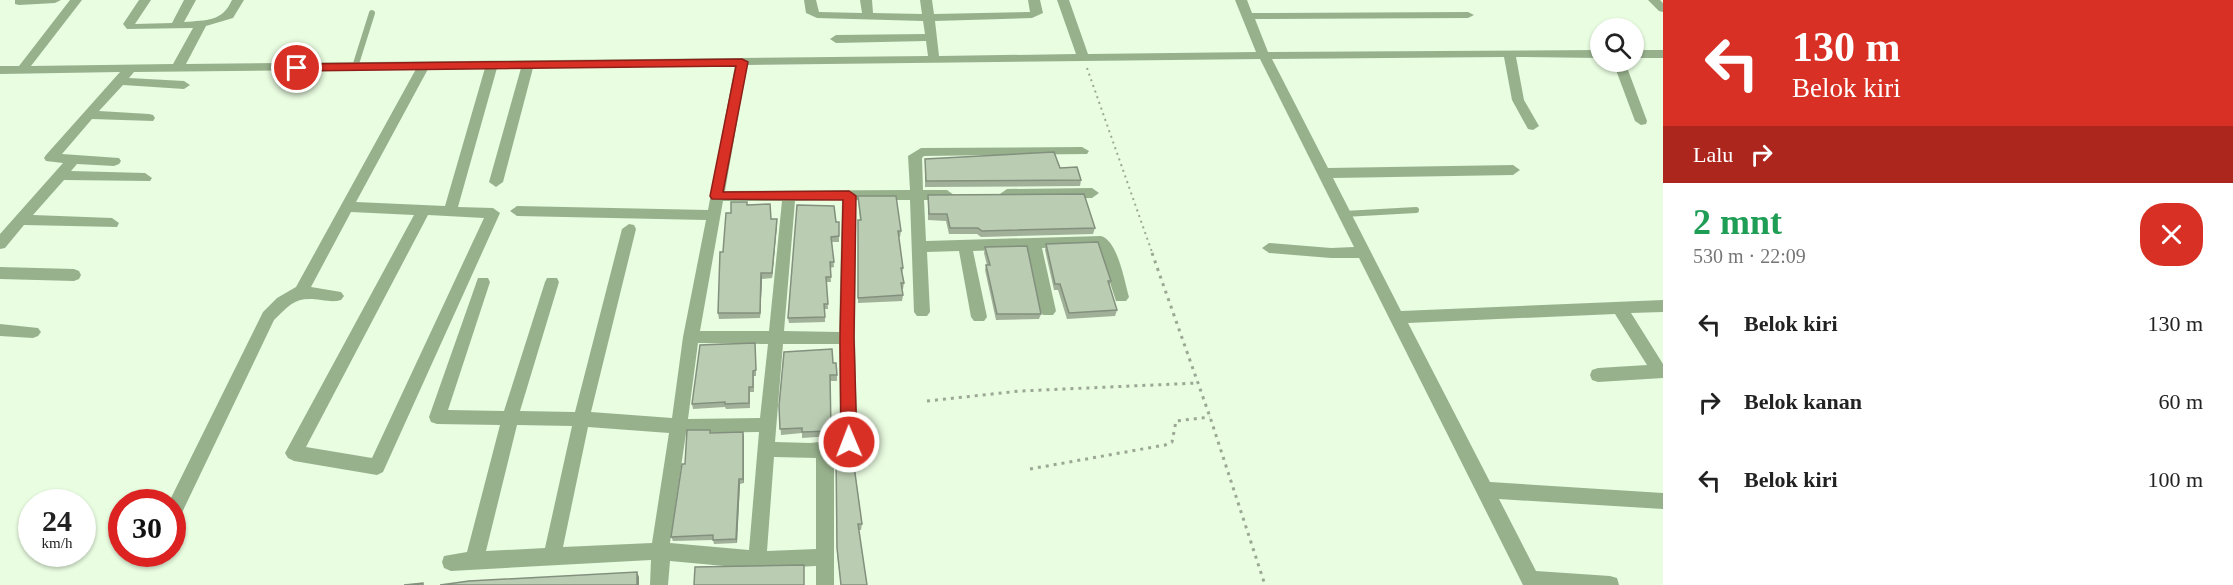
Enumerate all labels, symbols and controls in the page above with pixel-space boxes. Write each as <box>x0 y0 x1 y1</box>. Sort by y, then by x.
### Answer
map controls <box>1590 18 1644 72</box>
button: search <box>1590 18 1644 72</box>
icon: left <box>1693 24 1771 102</box>
text: 130 m <box>1792 24 1901 70</box>
pin <box>271 42 322 93</box>
icon: arrive <box>280 51 313 84</box>
text: Belok kiri <box>1792 73 1901 103</box>
icon: right <box>1745 138 1778 171</box>
text: Lalu <box>1693 142 1733 167</box>
text: 2 mnt <box>1693 202 1782 242</box>
button: close <box>2140 203 2203 266</box>
text: 530 m · 22:09 <box>1693 245 1806 267</box>
icon: left <box>1693 308 1726 341</box>
text: Belok kiri <box>1744 311 1838 336</box>
text: 130 m <box>2147 311 2203 336</box>
icon: right <box>1693 386 1726 419</box>
text: Belok kanan <box>1744 389 1862 414</box>
text: 60 m <box>2158 389 2203 414</box>
position arrow <box>817 410 881 474</box>
icon: left <box>1693 464 1726 497</box>
text: Belok kiri <box>1744 467 1838 492</box>
text: 100 m <box>2147 467 2203 492</box>
speed limit sign: 30 <box>108 489 186 567</box>
text: 24 <box>42 504 72 537</box>
text: km/h <box>42 535 72 551</box>

